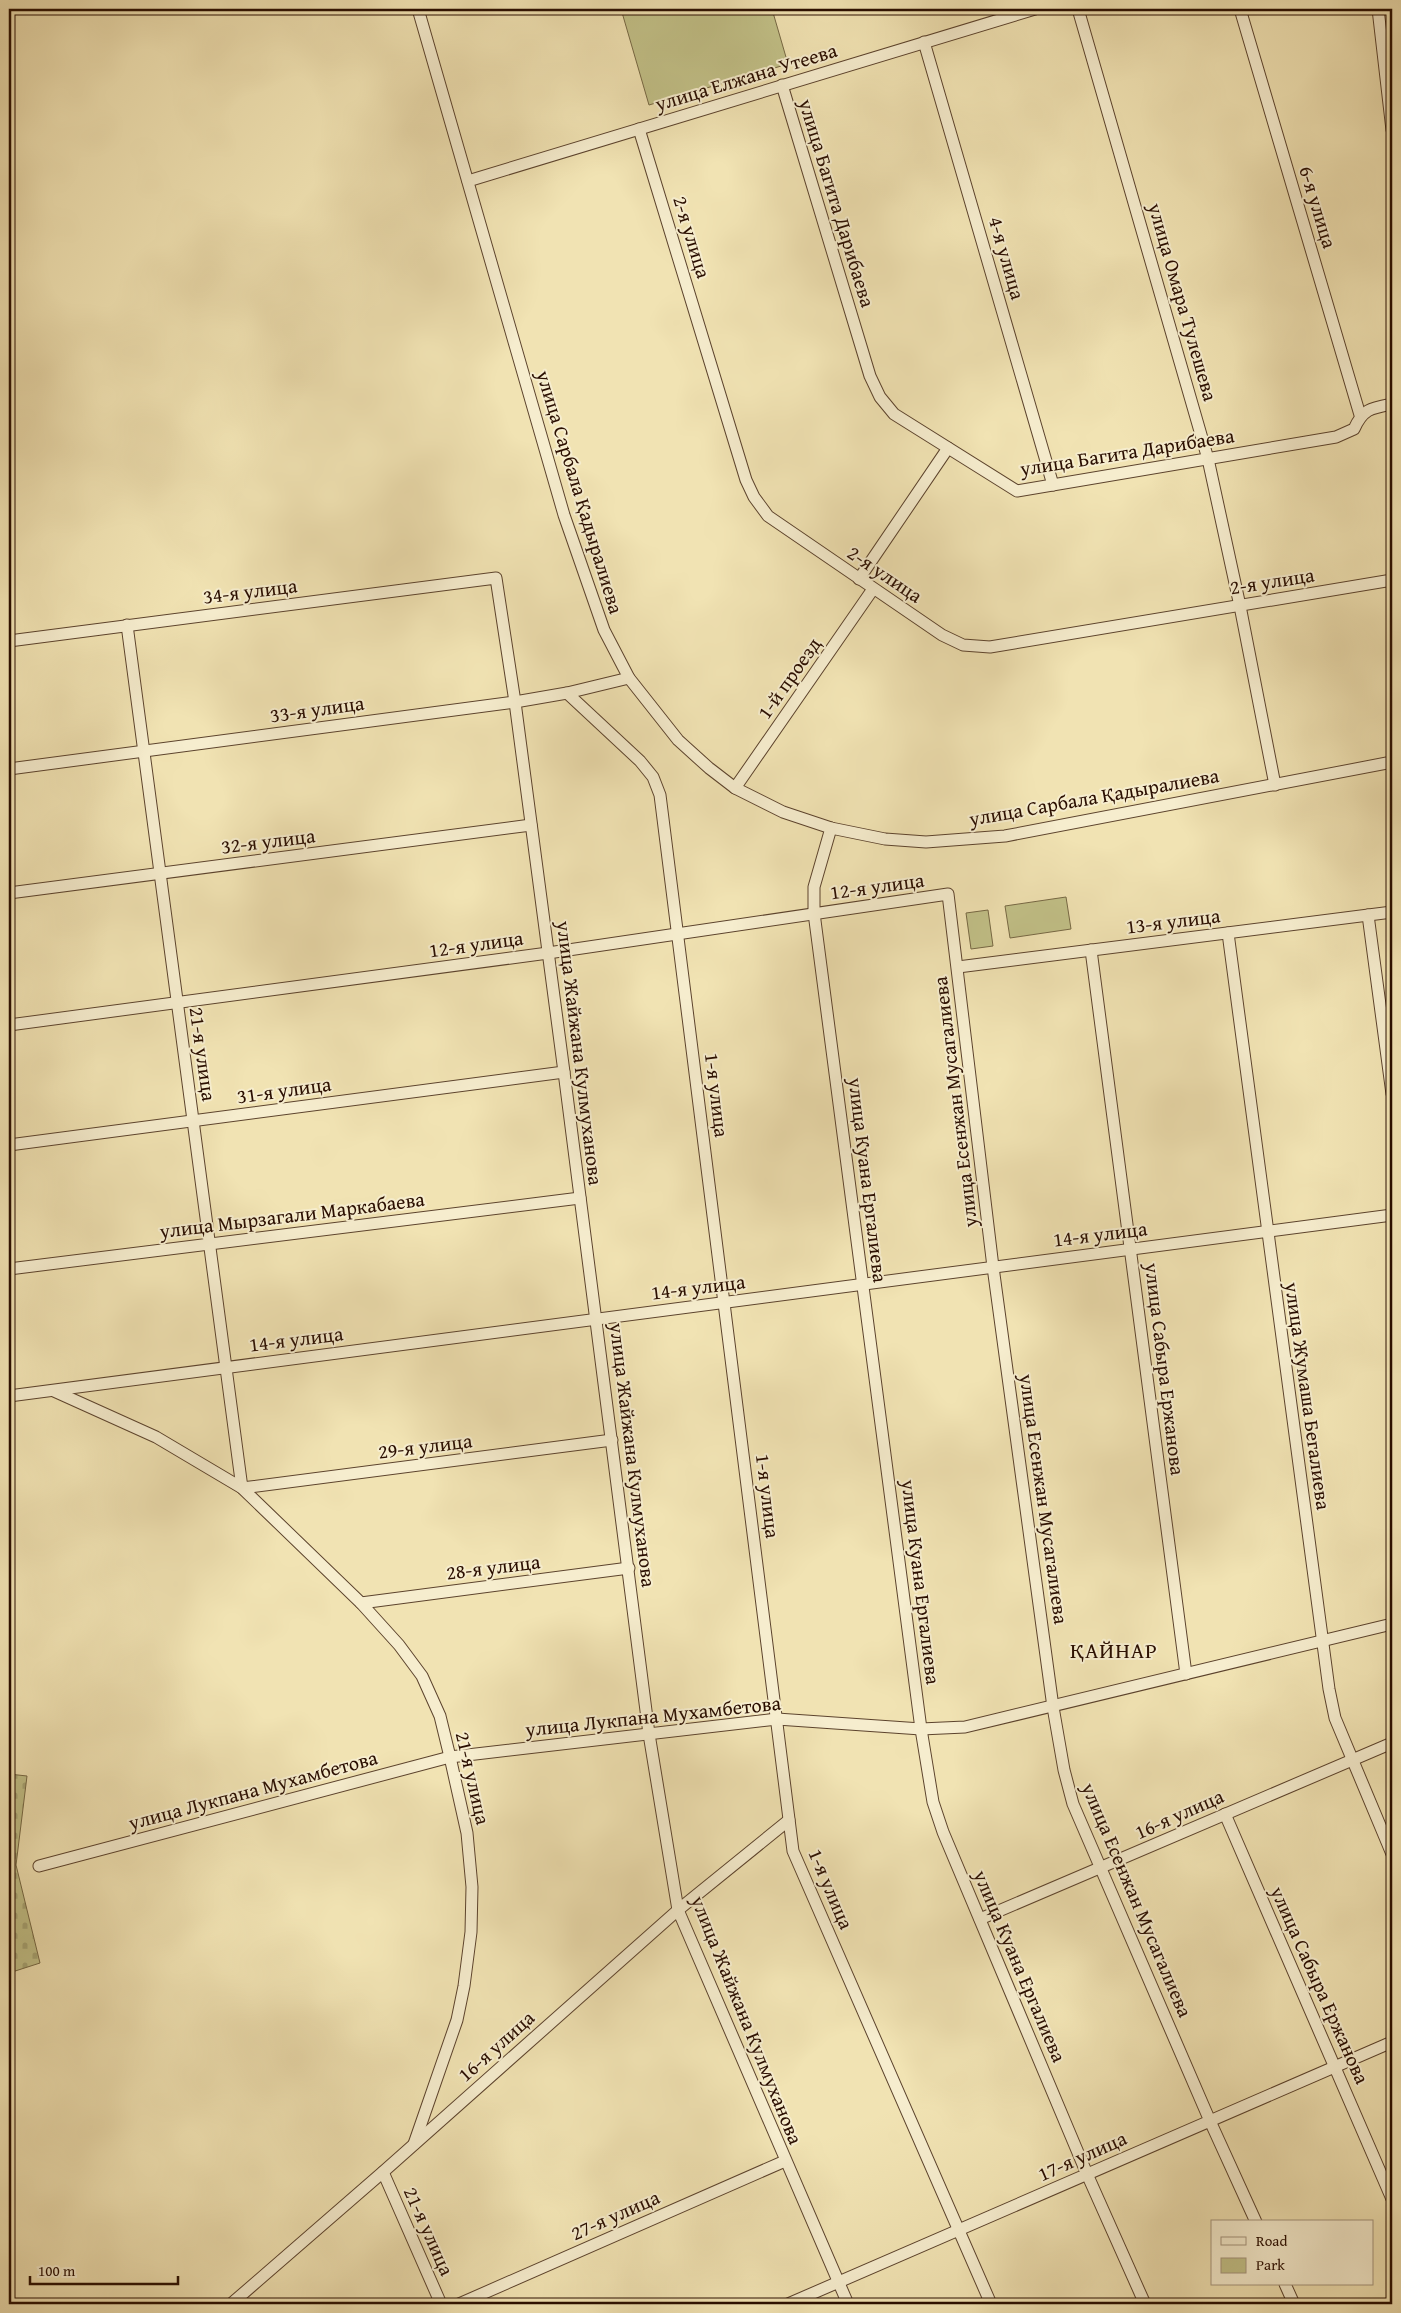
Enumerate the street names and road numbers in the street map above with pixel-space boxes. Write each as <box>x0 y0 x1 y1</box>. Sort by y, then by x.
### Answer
street label: улица Елжана Утеева <box>650 35 841 118</box>
street label: улица Багита Дарибаева <box>792 94 883 311</box>
street label: 6-я улица <box>1292 162 1345 252</box>
street label: 2-я улица <box>666 192 719 282</box>
street label: улица Омара Тулешева <box>1141 199 1226 405</box>
street label: 4-я улица <box>982 213 1033 303</box>
street label: улица Сарбала Қадыралиева <box>529 366 631 618</box>
street label: улица Багита Дарибаева <box>1017 420 1237 483</box>
street label: 2-я улица <box>842 538 929 610</box>
street label: 2-я улица <box>1228 559 1317 601</box>
street label: 34-я улица <box>201 570 299 611</box>
street label: 1-й проезд <box>750 631 827 725</box>
street label: 33-я улица <box>268 687 366 729</box>
street label: улица Сарбала Қадыралиева <box>966 760 1222 833</box>
street label: 32-я улица <box>219 820 317 861</box>
street label: 12-я улица <box>828 864 926 906</box>
street label: 13-я улица <box>1124 900 1222 941</box>
street label: улица Жайжана Кулмуханова <box>550 918 611 1187</box>
street label: 12-я улица <box>427 922 525 964</box>
street label: улица Есенжан Мусагалиева <box>925 975 984 1230</box>
street label: 21-я улица <box>183 1005 225 1103</box>
street label: 1-я улица <box>698 1051 737 1139</box>
street label: 31-я улица <box>235 1068 333 1110</box>
street label: улица Куана Ергалиева <box>841 1075 896 1285</box>
street label: улица Мырзагали Маркабаева <box>157 1184 427 1245</box>
street label: 14-я улица <box>1051 1213 1149 1254</box>
street label: улица Сабыра Ержанова <box>1138 1260 1193 1477</box>
street label: 14-я улица <box>649 1266 747 1307</box>
street label: улица Жумаша Бегалиева <box>1278 1279 1339 1512</box>
street label: 14-я улица <box>247 1318 345 1359</box>
street label: улица Жайжана Кулмуханова <box>603 1320 664 1589</box>
street label: улица Есенжан Мусагалиева <box>1012 1371 1076 1626</box>
street label: 29-я улица <box>376 1425 474 1466</box>
street label: 1-я улица <box>749 1452 788 1540</box>
street label: улица Куана Ергалиева <box>894 1477 949 1687</box>
street label: 28-я улица <box>444 1546 542 1587</box>
street label: улица Лукпана Мухамбетова <box>523 1688 783 1743</box>
street label: 21-я улица <box>449 1729 498 1828</box>
street label: улица Лукпана Мухамбетова <box>124 1742 381 1837</box>
street label: улица Есенжан Мусагалиева <box>1074 1777 1200 2022</box>
street label: 16-я улица <box>1130 1781 1228 1846</box>
street label: 1-я улица <box>802 1844 862 1934</box>
street label: улица Куана Ергалиева <box>966 1864 1074 2067</box>
street label: улица Сабыра Ержанова <box>1263 1880 1377 2089</box>
street label: улица Жайжана Кулмуханова <box>684 1890 811 2149</box>
street label: 16-я улица <box>451 2003 541 2088</box>
street label: 17-я улица <box>1033 2123 1131 2188</box>
street label: 21-я улица <box>397 2182 462 2280</box>
street label: 27-я улица <box>566 2182 664 2247</box>

